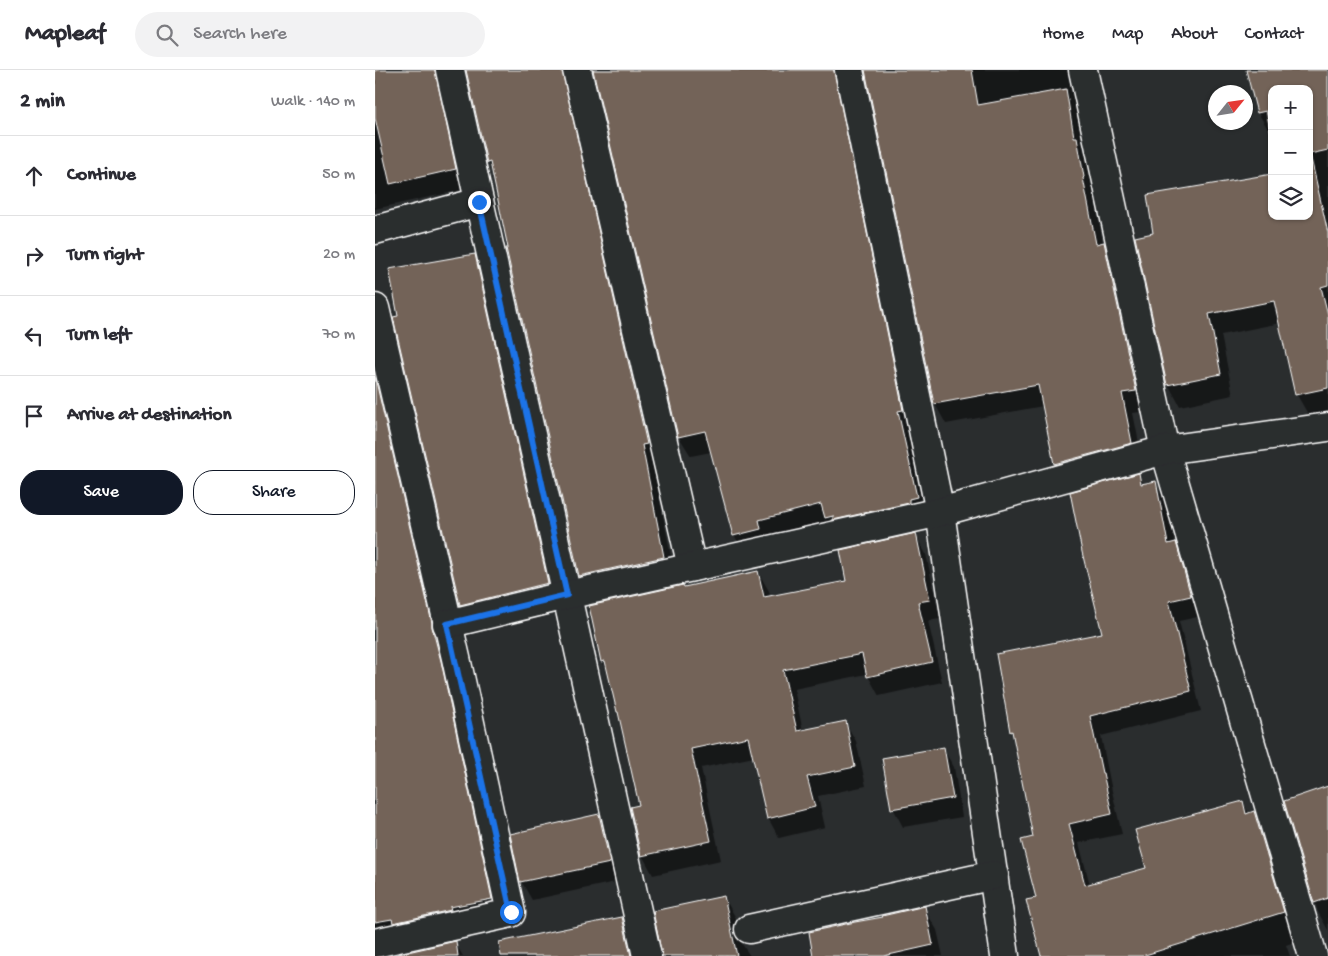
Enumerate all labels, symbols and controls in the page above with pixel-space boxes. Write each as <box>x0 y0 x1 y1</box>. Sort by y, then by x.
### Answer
search box <box>135 12 485 57</box>
text: Mapleaf <box>25 20 105 49</box>
icon: search <box>153 21 181 49</box>
text: Search here <box>193 23 287 46</box>
text: Home <box>1042 24 1084 45</box>
text: Map <box>1112 24 1143 45</box>
text: About <box>1171 24 1217 45</box>
text: Contact <box>1245 24 1303 45</box>
north arrow <box>1208 85 1253 130</box>
map controls <box>1268 85 1313 220</box>
button: + <box>1268 85 1313 130</box>
text: 2 min <box>20 90 65 115</box>
text: Walk · 140 m <box>271 93 355 112</box>
button: − <box>1268 130 1313 175</box>
icon: ahead <box>20 162 48 190</box>
text: Continue <box>67 164 136 187</box>
text: 50 m <box>322 166 355 185</box>
button: layers <box>1268 175 1313 220</box>
route end <box>468 191 491 214</box>
icon: right <box>20 242 48 270</box>
text: Turn right <box>67 244 143 267</box>
text: 20 m <box>323 246 355 265</box>
icon: left <box>20 322 48 350</box>
text: Turn left <box>67 324 131 347</box>
text: 70 m <box>322 326 355 345</box>
icon: arrive <box>20 402 48 430</box>
text: Arrive at destination <box>67 404 231 427</box>
button: Save <box>20 470 183 515</box>
button: Share <box>193 470 355 515</box>
route start <box>500 901 523 924</box>

